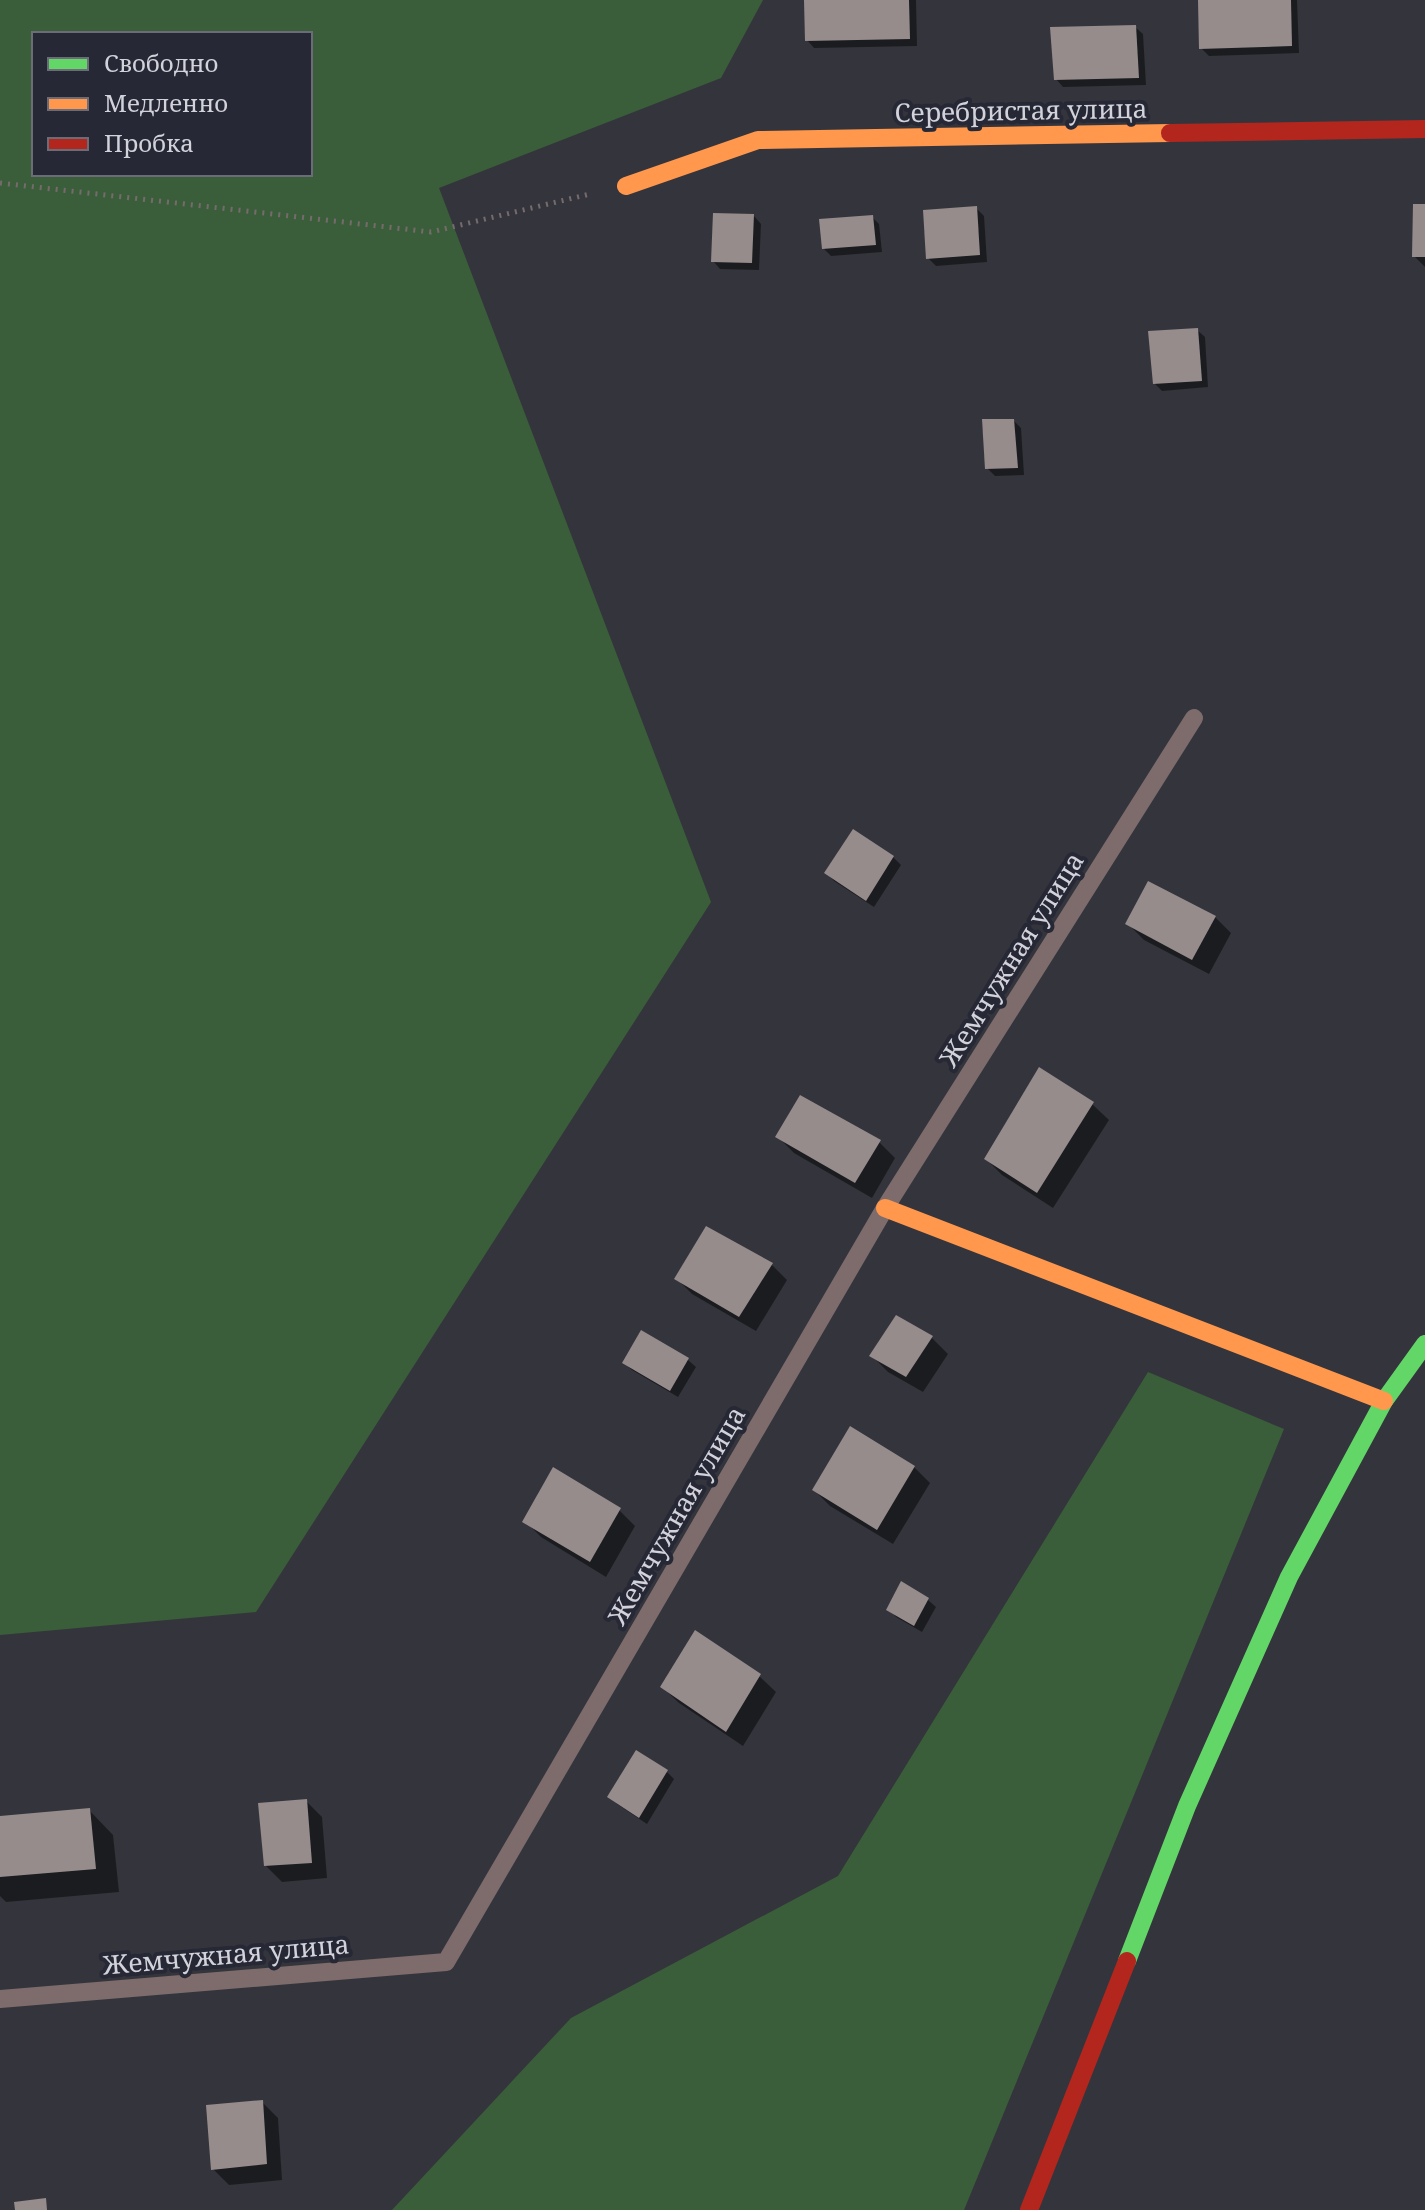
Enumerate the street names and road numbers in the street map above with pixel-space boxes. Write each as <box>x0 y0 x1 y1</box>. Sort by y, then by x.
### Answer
street label: Серебристая улица <box>894 90 1148 130</box>
street label: Жемчужная улица <box>930 845 1092 1074</box>
street label: Жемчужная улица <box>598 1399 753 1632</box>
street label: Жемчужная улица <box>100 1925 351 1983</box>

